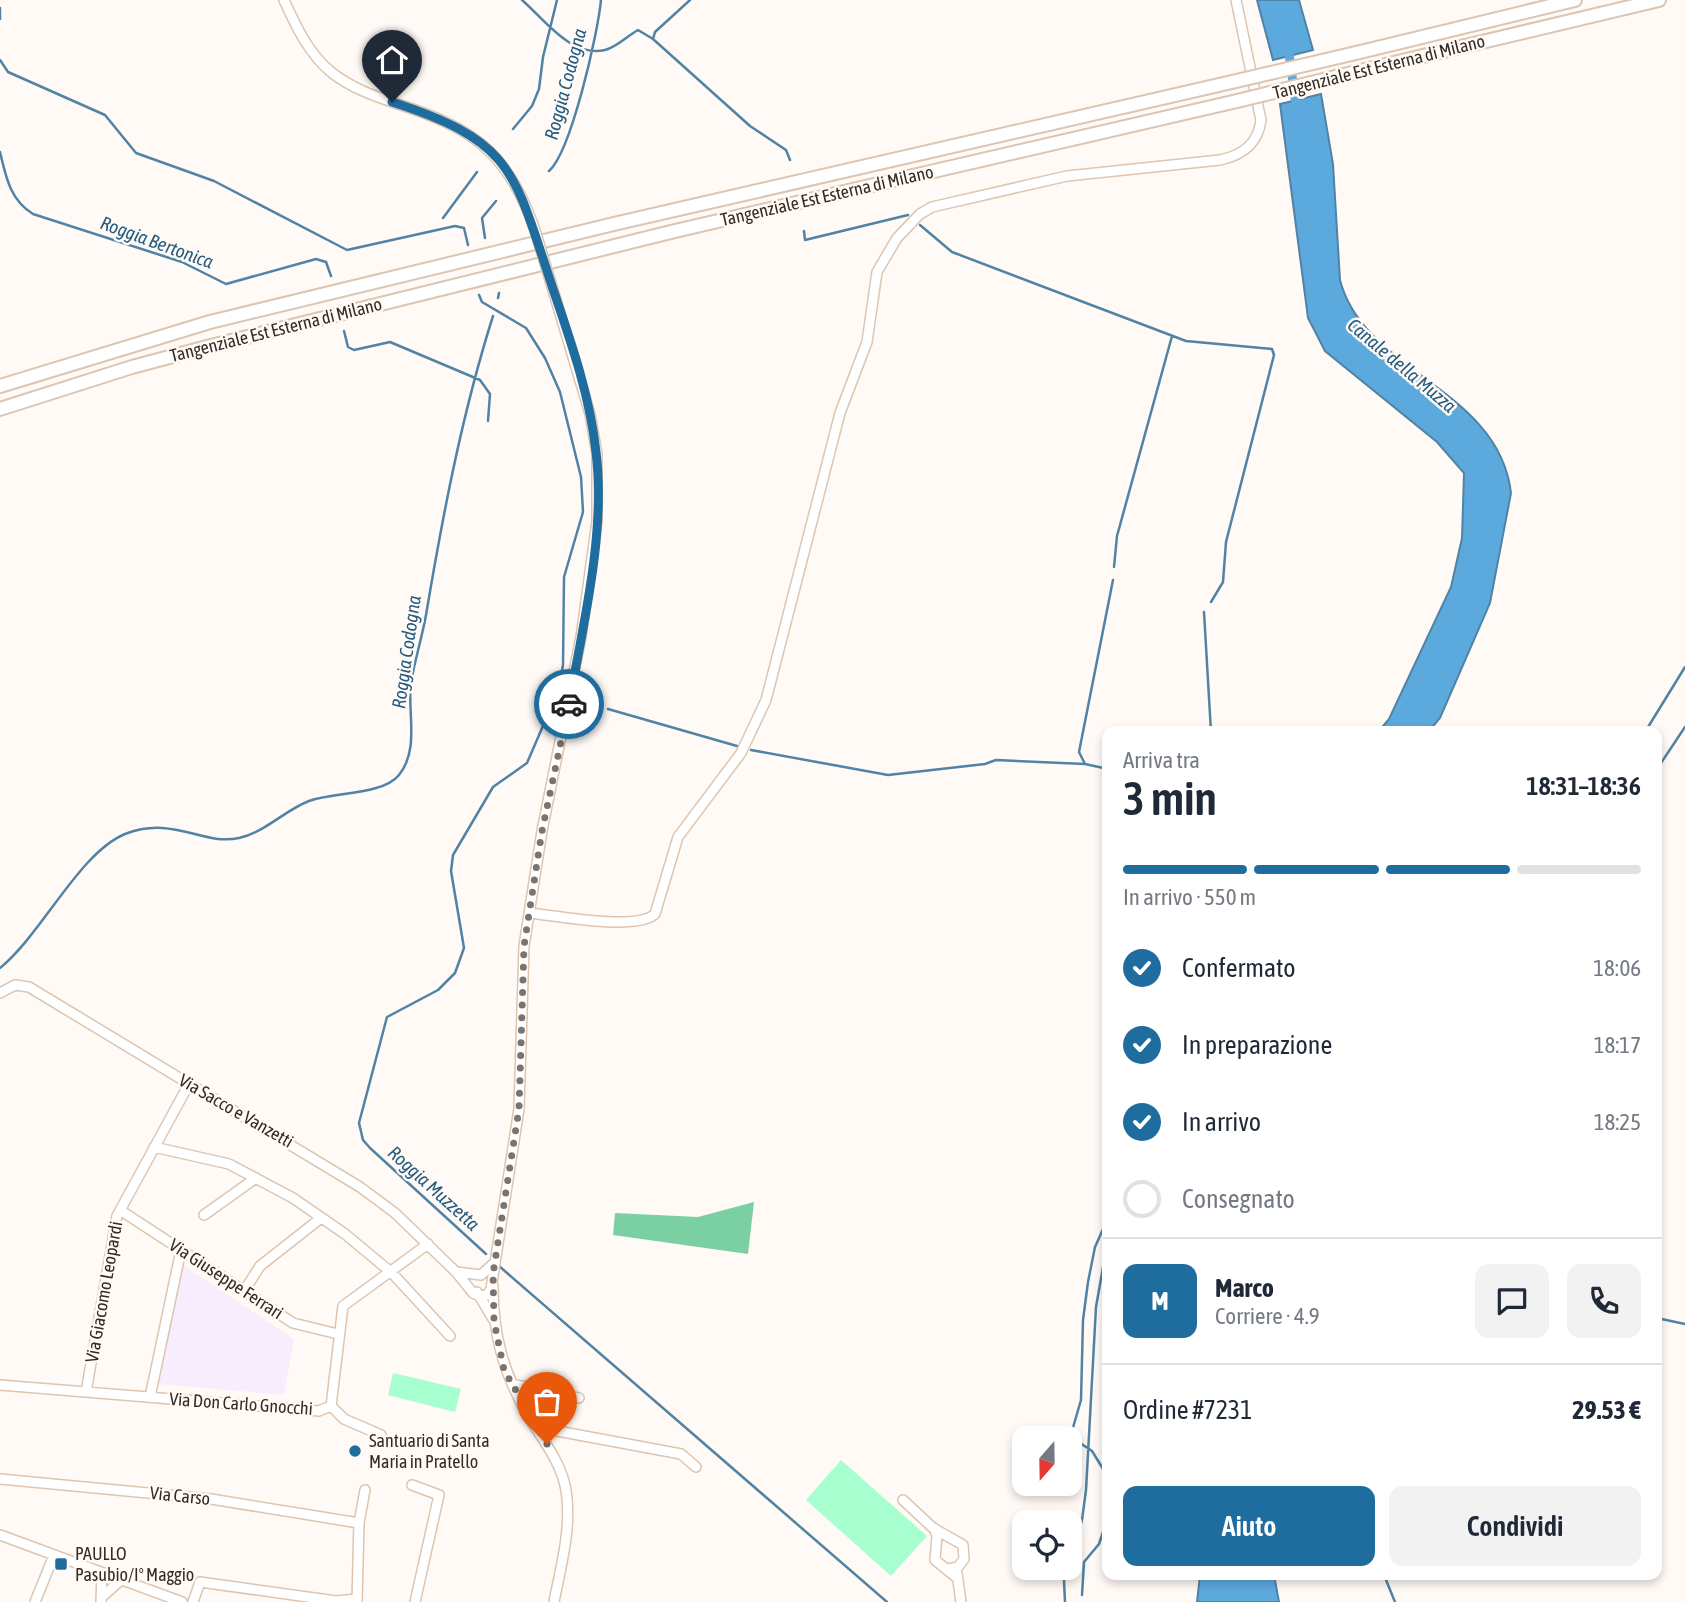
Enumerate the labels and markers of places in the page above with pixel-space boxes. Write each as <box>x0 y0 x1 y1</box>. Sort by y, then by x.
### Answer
pin <box>362 30 422 102</box>
pin <box>517 1372 577 1444</box>
place label: Santuario di Santa Maria in Pratello <box>369 1430 490 1472</box>
marker: Santuario di Santa Maria in Pratello <box>347 1443 363 1459</box>
place label: PAULLO Pasubio/I° Maggio <box>75 1543 194 1585</box>
marker: PAULLO Pasubio/I° Maggio <box>53 1556 69 1572</box>

